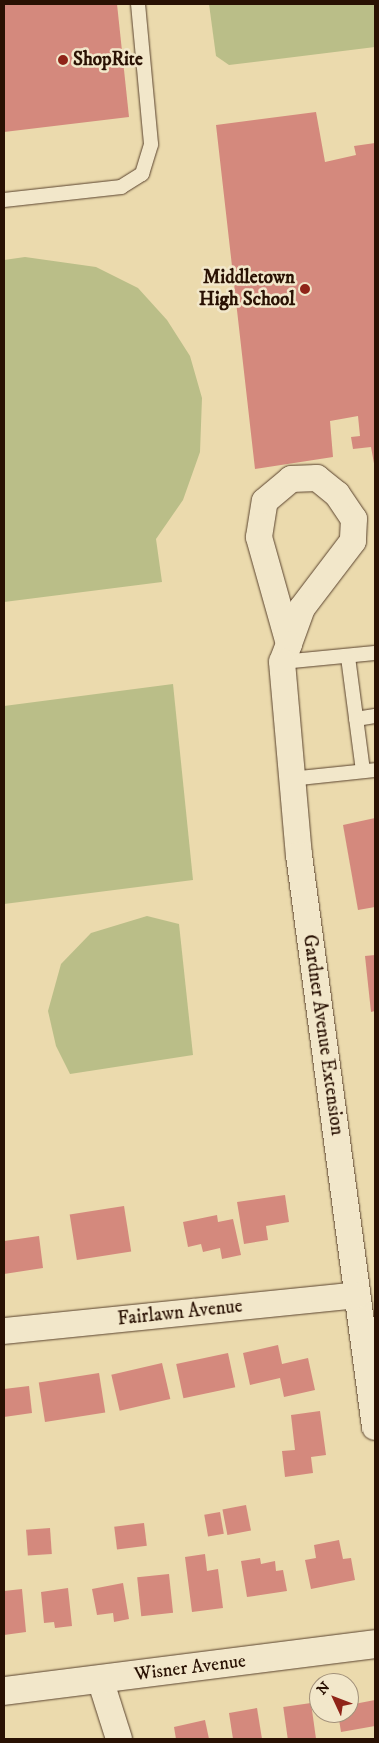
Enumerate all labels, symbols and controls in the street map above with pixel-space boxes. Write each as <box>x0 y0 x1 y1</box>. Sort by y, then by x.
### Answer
place label: ShopRite <box>73 49 143 71</box>
marker: ShopRite <box>57 54 69 66</box>
place label: Middletown High School <box>199 267 295 311</box>
marker: Middletown High School <box>299 283 311 295</box>
street label: Gardner Avenue Extension <box>298 933 348 1137</box>
street label: Fairlawn Avenue <box>116 1295 244 1331</box>
street label: Wisner Avenue <box>133 1650 247 1686</box>
north arrow <box>309 1673 359 1723</box>
text: N <box>313 1678 334 1699</box>

